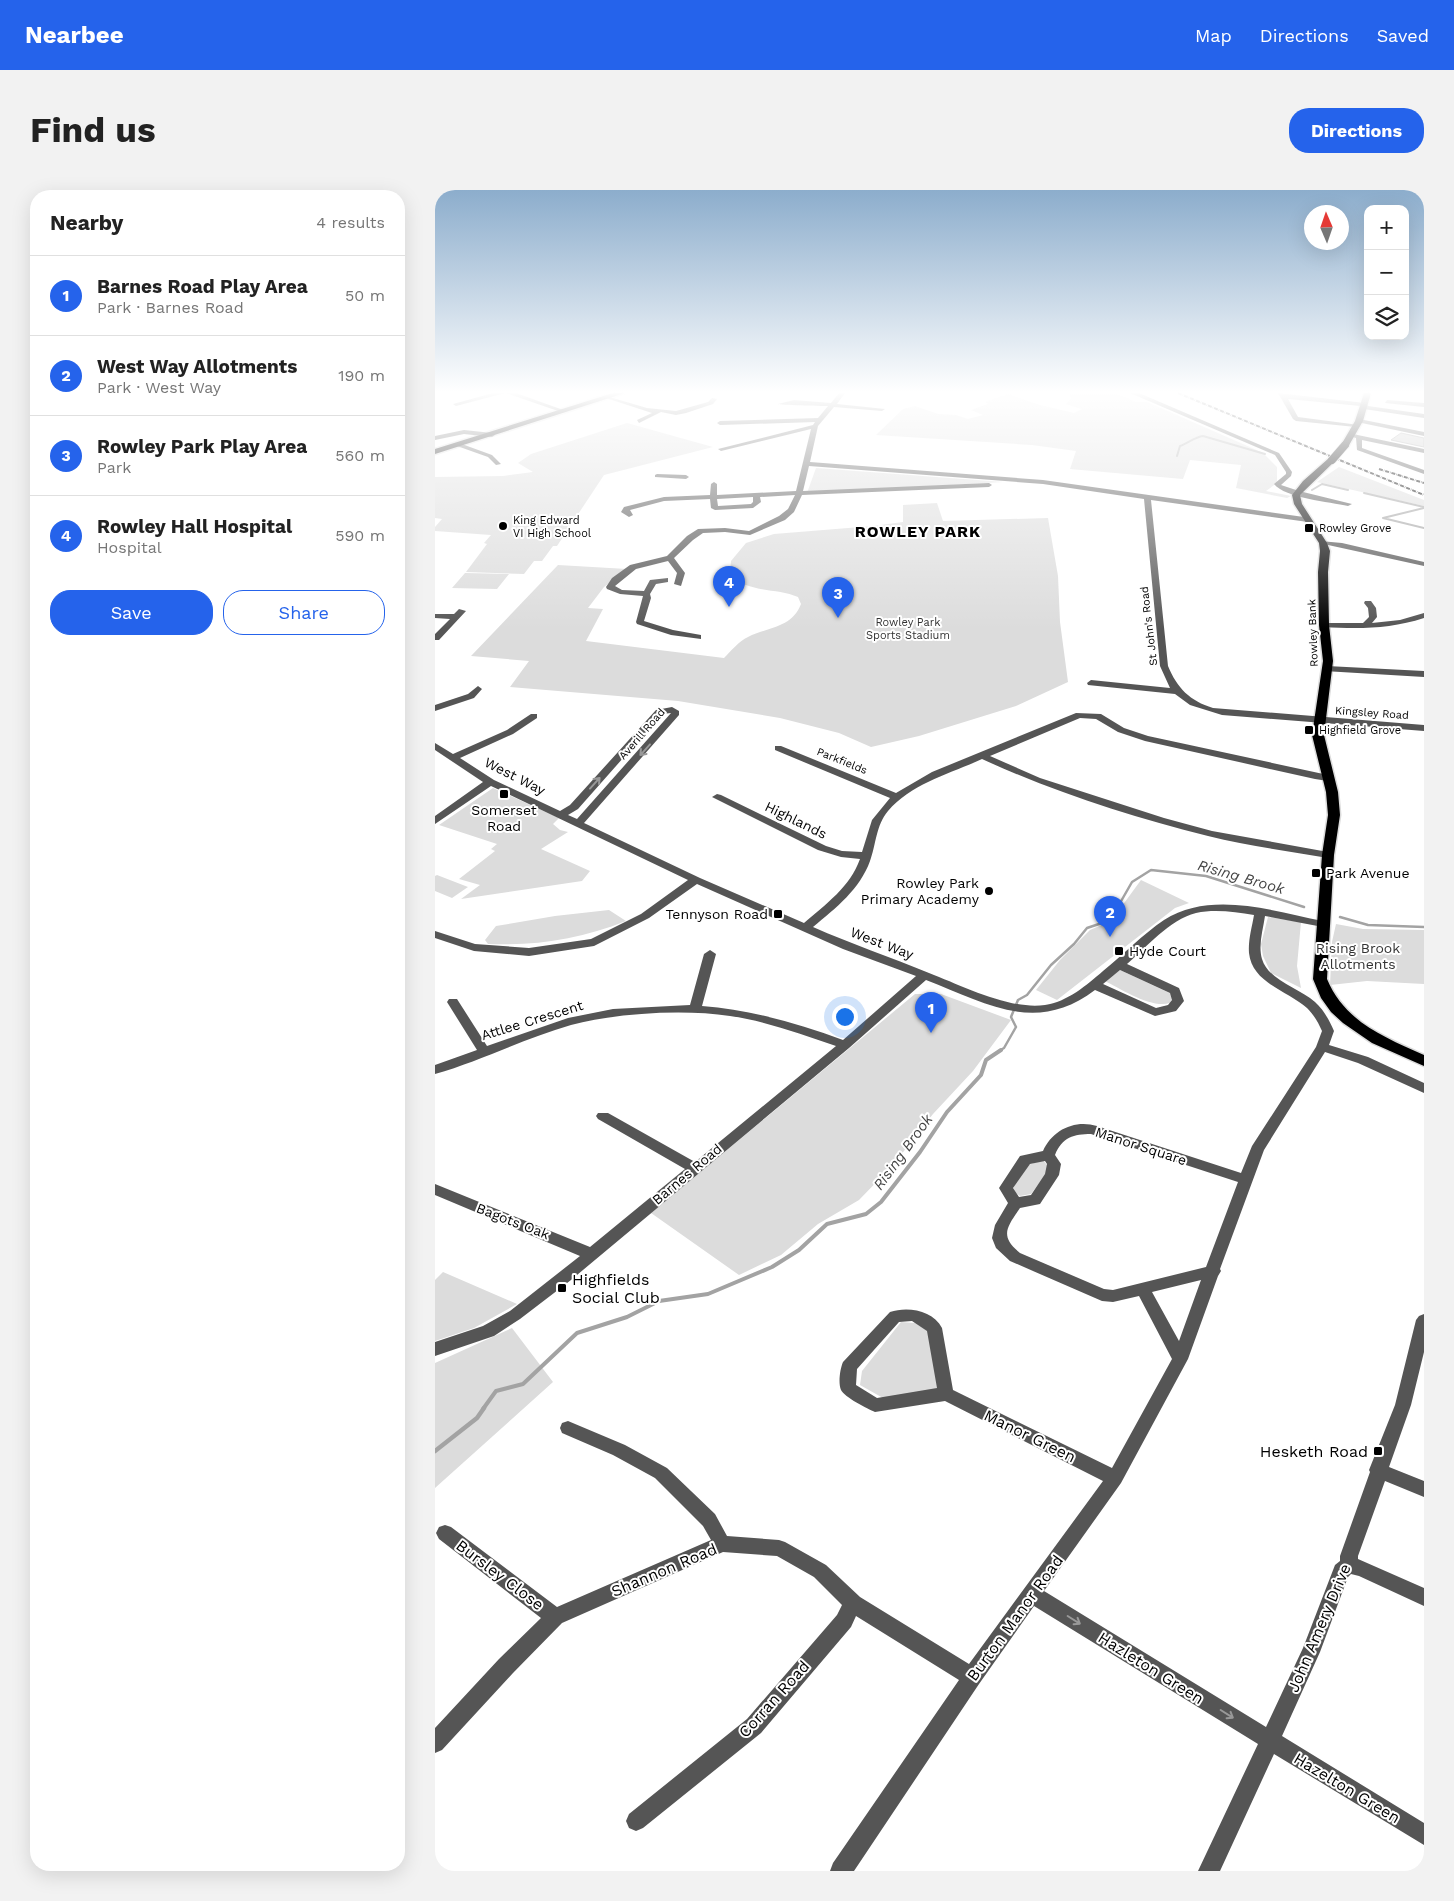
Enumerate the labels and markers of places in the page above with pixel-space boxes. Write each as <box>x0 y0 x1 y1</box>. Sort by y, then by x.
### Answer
place label: King Edward VI High School <box>513 514 592 540</box>
marker: King Edward VI High School <box>497 520 509 532</box>
marker: Rowley Grove <box>1303 522 1315 534</box>
place label: Rowley Grove <box>1319 522 1391 535</box>
pin: 4 <box>713 566 745 607</box>
pin: 3 <box>822 577 854 618</box>
marker: Highfield Grove <box>1303 724 1315 736</box>
place label: Highfield Grove <box>1319 724 1401 737</box>
marker: Somerset Road <box>498 788 510 800</box>
place label: Somerset Road <box>471 802 537 834</box>
place label: Park Avenue <box>1326 865 1410 881</box>
marker: Park Avenue <box>1310 867 1322 879</box>
place label: Rowley Park Primary Academy <box>861 875 980 907</box>
marker: Rowley Park Primary Academy <box>983 885 995 897</box>
pin: 2 <box>1094 896 1126 937</box>
place label: Tennyson Road <box>665 906 768 922</box>
marker: Tennyson Road <box>772 908 784 920</box>
place label: Hyde Court <box>1129 943 1206 959</box>
marker: Hyde Court <box>1113 945 1125 957</box>
pin: 1 <box>915 992 947 1033</box>
place label: Highfields Social Club <box>572 1270 660 1307</box>
marker: Highfields Social Club <box>556 1282 568 1294</box>
place label: Hesketh Road <box>1260 1442 1368 1461</box>
marker: Hesketh Road <box>1372 1445 1384 1457</box>

